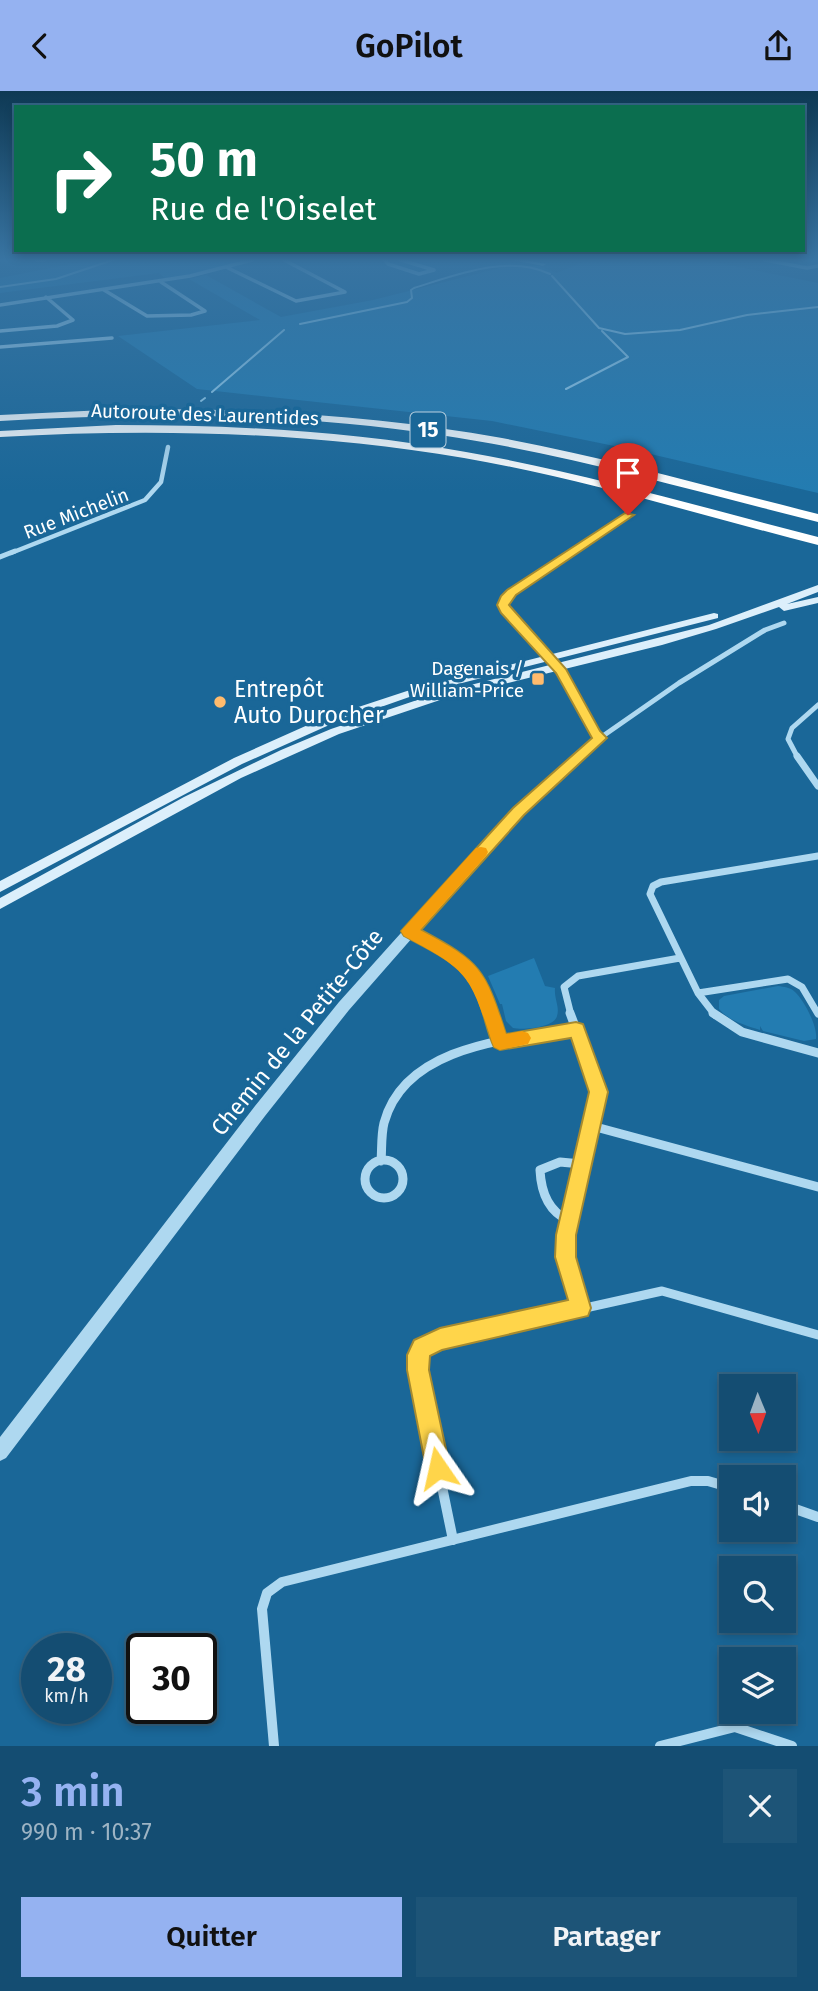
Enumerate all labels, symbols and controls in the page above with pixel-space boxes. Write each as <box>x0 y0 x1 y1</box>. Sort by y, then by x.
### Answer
icon: back <box>21 27 59 65</box>
text: GoPilot <box>355 27 463 65</box>
icon: share <box>759 27 797 65</box>
text: 50 m <box>150 130 258 189</box>
icon: right <box>35 133 126 224</box>
text: Rue de l'Oiselet <box>150 190 377 228</box>
street label: Autoroute des Laurentides <box>91 399 319 430</box>
road number: 15 <box>410 413 446 447</box>
pin <box>598 443 658 515</box>
icon: arrive <box>609 454 647 492</box>
street label: Rue Michelin <box>20 483 132 544</box>
place label: Dagenais / William-Price <box>410 657 524 702</box>
marker: Dagenais / William-Price <box>530 671 546 687</box>
place label: Entrepôt Auto Durocher <box>234 675 384 729</box>
marker: Entrepôt Auto Durocher <box>212 694 228 710</box>
street label: Chemin de la Petite-Côte <box>205 923 389 1141</box>
north arrow <box>719 1374 796 1451</box>
map controls <box>719 1374 796 1724</box>
position arrow <box>401 1431 475 1505</box>
button: sound <box>719 1465 796 1542</box>
button: search <box>719 1556 796 1633</box>
speed limit sign: 30 <box>126 1633 217 1724</box>
button: layers <box>719 1647 796 1724</box>
text: 28 <box>47 1648 86 1690</box>
text: km/h <box>44 1685 89 1707</box>
text: 3 min <box>21 1767 125 1817</box>
button: close <box>723 1769 797 1843</box>
text: 990 m · 10:37 <box>21 1818 152 1846</box>
button: Quitter <box>21 1897 402 1977</box>
button: Partager <box>416 1897 797 1977</box>

